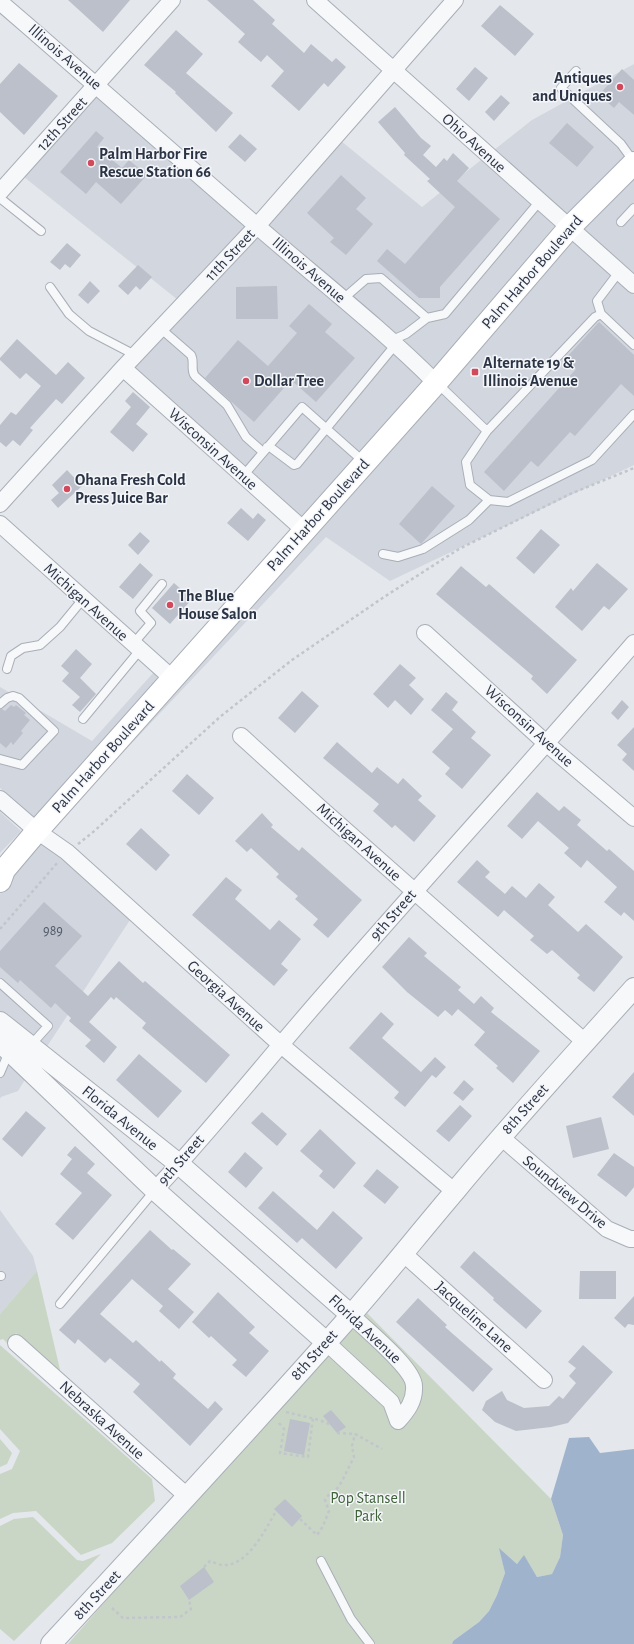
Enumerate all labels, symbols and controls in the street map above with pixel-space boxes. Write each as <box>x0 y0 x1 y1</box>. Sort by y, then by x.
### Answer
street label: Illinois Avenue <box>25 21 105 93</box>
place label: Antiques and Uniques <box>532 70 612 104</box>
marker: Antiques and Uniques <box>615 82 625 92</box>
street label: 12th Street <box>34 94 90 154</box>
street label: Ohio Avenue <box>439 110 509 176</box>
place label: Palm Harbor Fire Rescue Station 66 <box>99 146 211 180</box>
marker: Palm Harbor Fire Rescue Station 66 <box>86 158 96 168</box>
street label: Palm Harbor Boulevard <box>479 212 585 332</box>
street label: 11th Street <box>202 226 258 284</box>
street label: Illinois Avenue <box>269 234 349 306</box>
place label: Alternate 19 & Illinois Avenue <box>483 355 578 389</box>
marker: Alternate 19 & Illinois Avenue <box>470 367 480 377</box>
place label: Dollar Tree <box>254 373 325 389</box>
marker: Dollar Tree <box>241 376 251 386</box>
street label: Wisconsin Avenue <box>165 405 261 493</box>
street label: Palm Harbor Boulevard <box>264 456 372 574</box>
place label: Ohana Fresh Cold Press Juice Bar <box>75 472 186 506</box>
marker: Ohana Fresh Cold Press Juice Bar <box>62 484 72 494</box>
street label: Michigan Avenue <box>41 560 131 644</box>
place label: The Blue House Salon <box>178 588 257 622</box>
marker: The Blue House Salon <box>165 600 175 610</box>
street label: Wisconsin Avenue <box>481 682 577 770</box>
street label: Palm Harbor Boulevard <box>49 698 157 816</box>
street label: Michigan Avenue <box>314 800 404 884</box>
street label: 9th Street <box>367 887 419 943</box>
house number: 989 <box>43 924 63 938</box>
street label: Georgia Avenue <box>184 957 268 1035</box>
street label: 8th Street <box>499 1081 551 1137</box>
street label: Florida Avenue <box>79 1083 161 1153</box>
street label: 9th Street <box>155 1132 207 1188</box>
street label: Soundview Drive <box>520 1152 610 1232</box>
street label: Jacqueline Lane <box>432 1278 516 1356</box>
street label: Florida Avenue <box>326 1292 404 1366</box>
street label: 8th Street <box>288 1327 340 1383</box>
street label: Nebraska Avenue <box>57 1378 147 1462</box>
park label: Pop Stansell Park <box>330 1490 406 1524</box>
street label: 8th Street <box>70 1567 124 1623</box>

